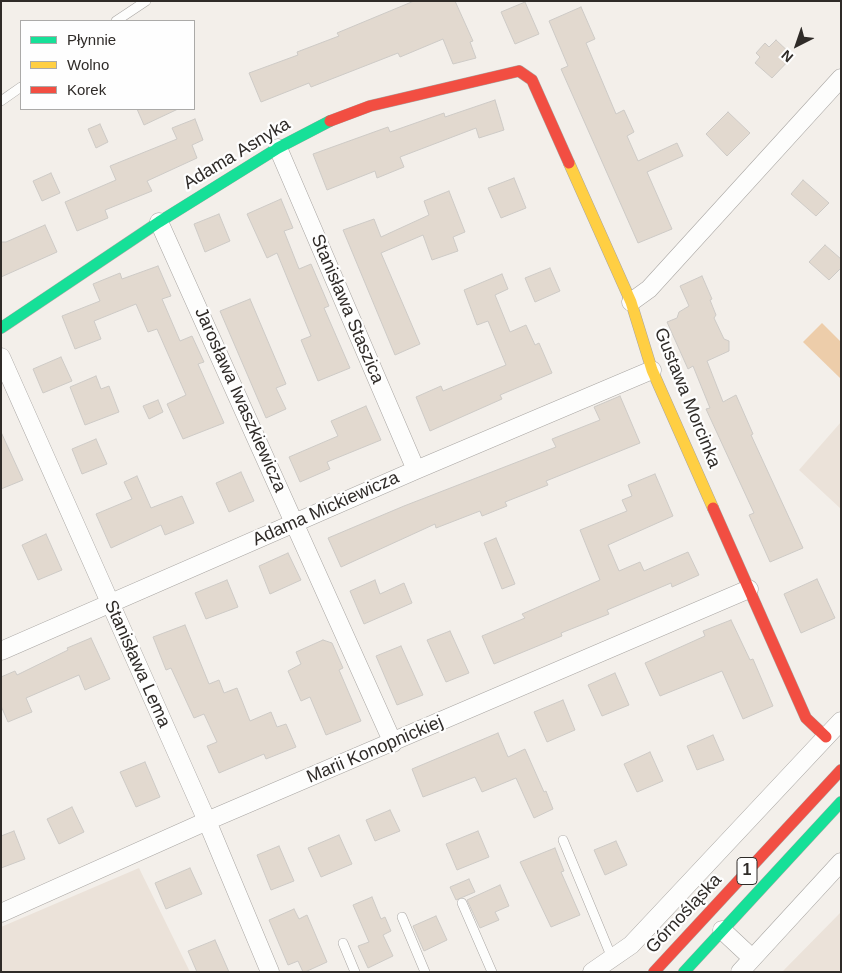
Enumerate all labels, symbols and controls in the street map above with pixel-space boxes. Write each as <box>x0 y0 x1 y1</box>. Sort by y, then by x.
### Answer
legend <box>20 20 195 110</box>
north arrow <box>772 20 822 70</box>
text: Płynnie <box>67 31 116 48</box>
text: N <box>778 47 796 66</box>
text: Wolno <box>67 56 109 73</box>
text: Korek <box>67 81 106 98</box>
street label: Adama Asnyka <box>180 114 294 194</box>
street label: Stanisława Staszica <box>306 231 388 387</box>
street label: Jarosława Iwaszkiewicza <box>189 304 291 496</box>
street label: Gustawa Morcinka <box>649 325 725 471</box>
street label: Adama Mickiewicza <box>249 467 403 551</box>
street label: Stanisława Lema <box>99 597 175 731</box>
street label: Marii Konopnickiej <box>304 712 446 788</box>
road number: 1 <box>737 858 757 884</box>
street label: Górnośląska <box>642 870 726 958</box>

